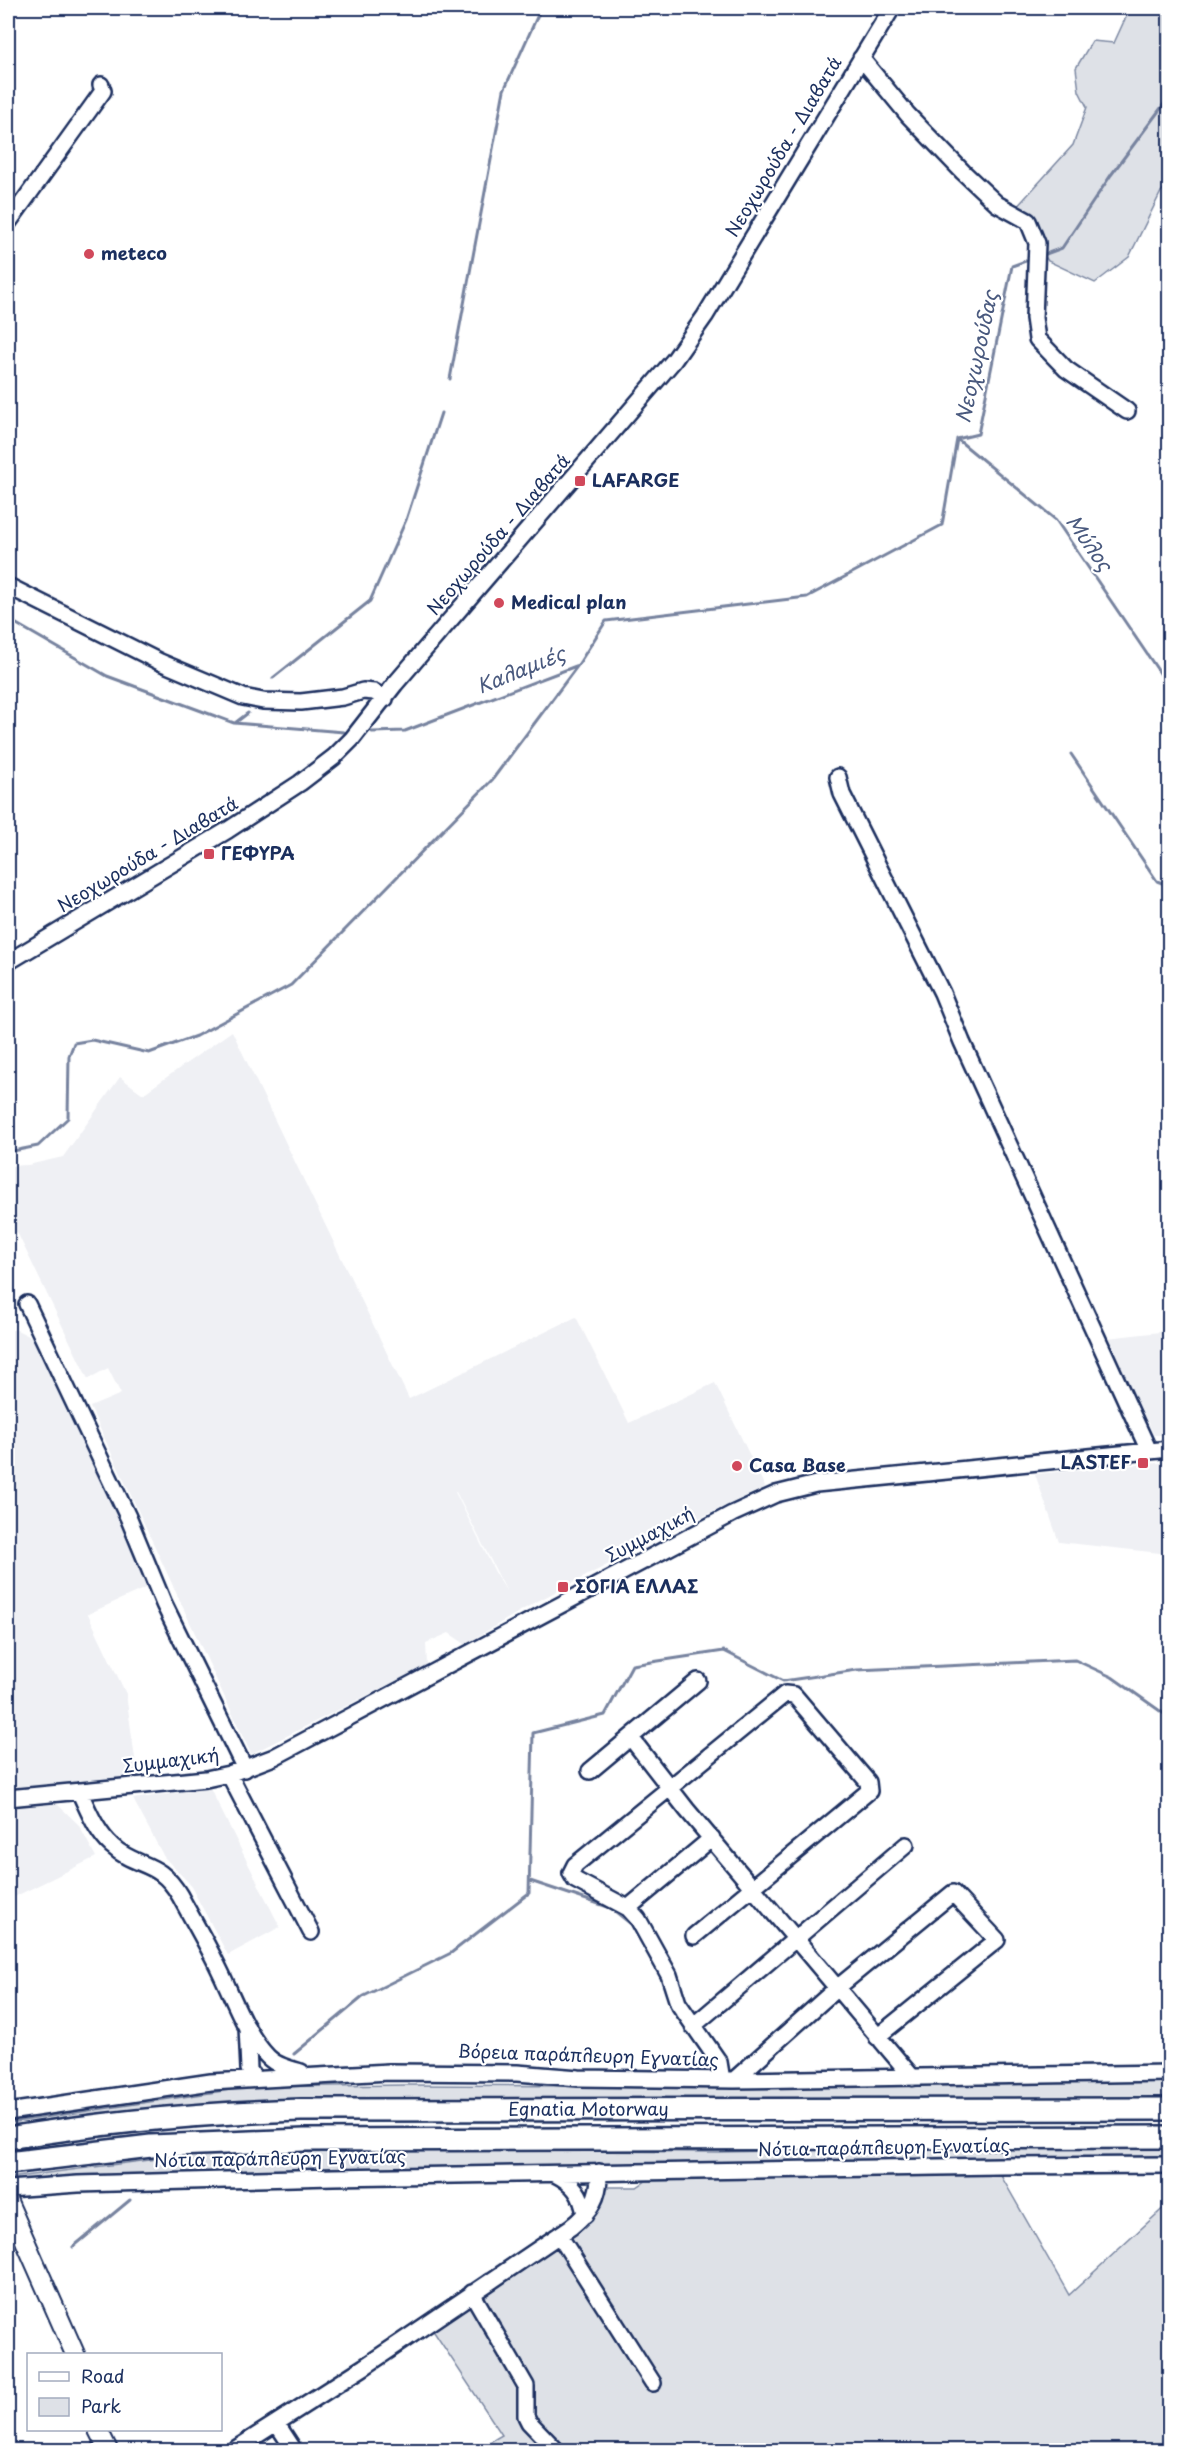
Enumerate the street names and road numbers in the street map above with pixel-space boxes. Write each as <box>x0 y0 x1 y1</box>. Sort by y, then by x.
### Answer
street label: Νεοχωρούδα - Διαβατά <box>718 51 848 242</box>
street label: Νεοχωρούδα - Διαβατά <box>420 447 576 621</box>
street label: Νεοχωρούδα - Διαβατά <box>52 789 243 918</box>
street label: Συμμαχική <box>600 1499 698 1568</box>
street label: Συμμαχική <box>121 1740 220 1779</box>
street label: Βόρεια παράπλευρη Εγνατίας <box>457 2036 719 2073</box>
street label: Egnatia Motorway <box>508 2095 669 2122</box>
street label: Νότια παράπλευρη Εγνατίας <box>758 2131 1010 2162</box>
street label: Νότια παράπλευρη Εγνατίας <box>154 2142 406 2173</box>

